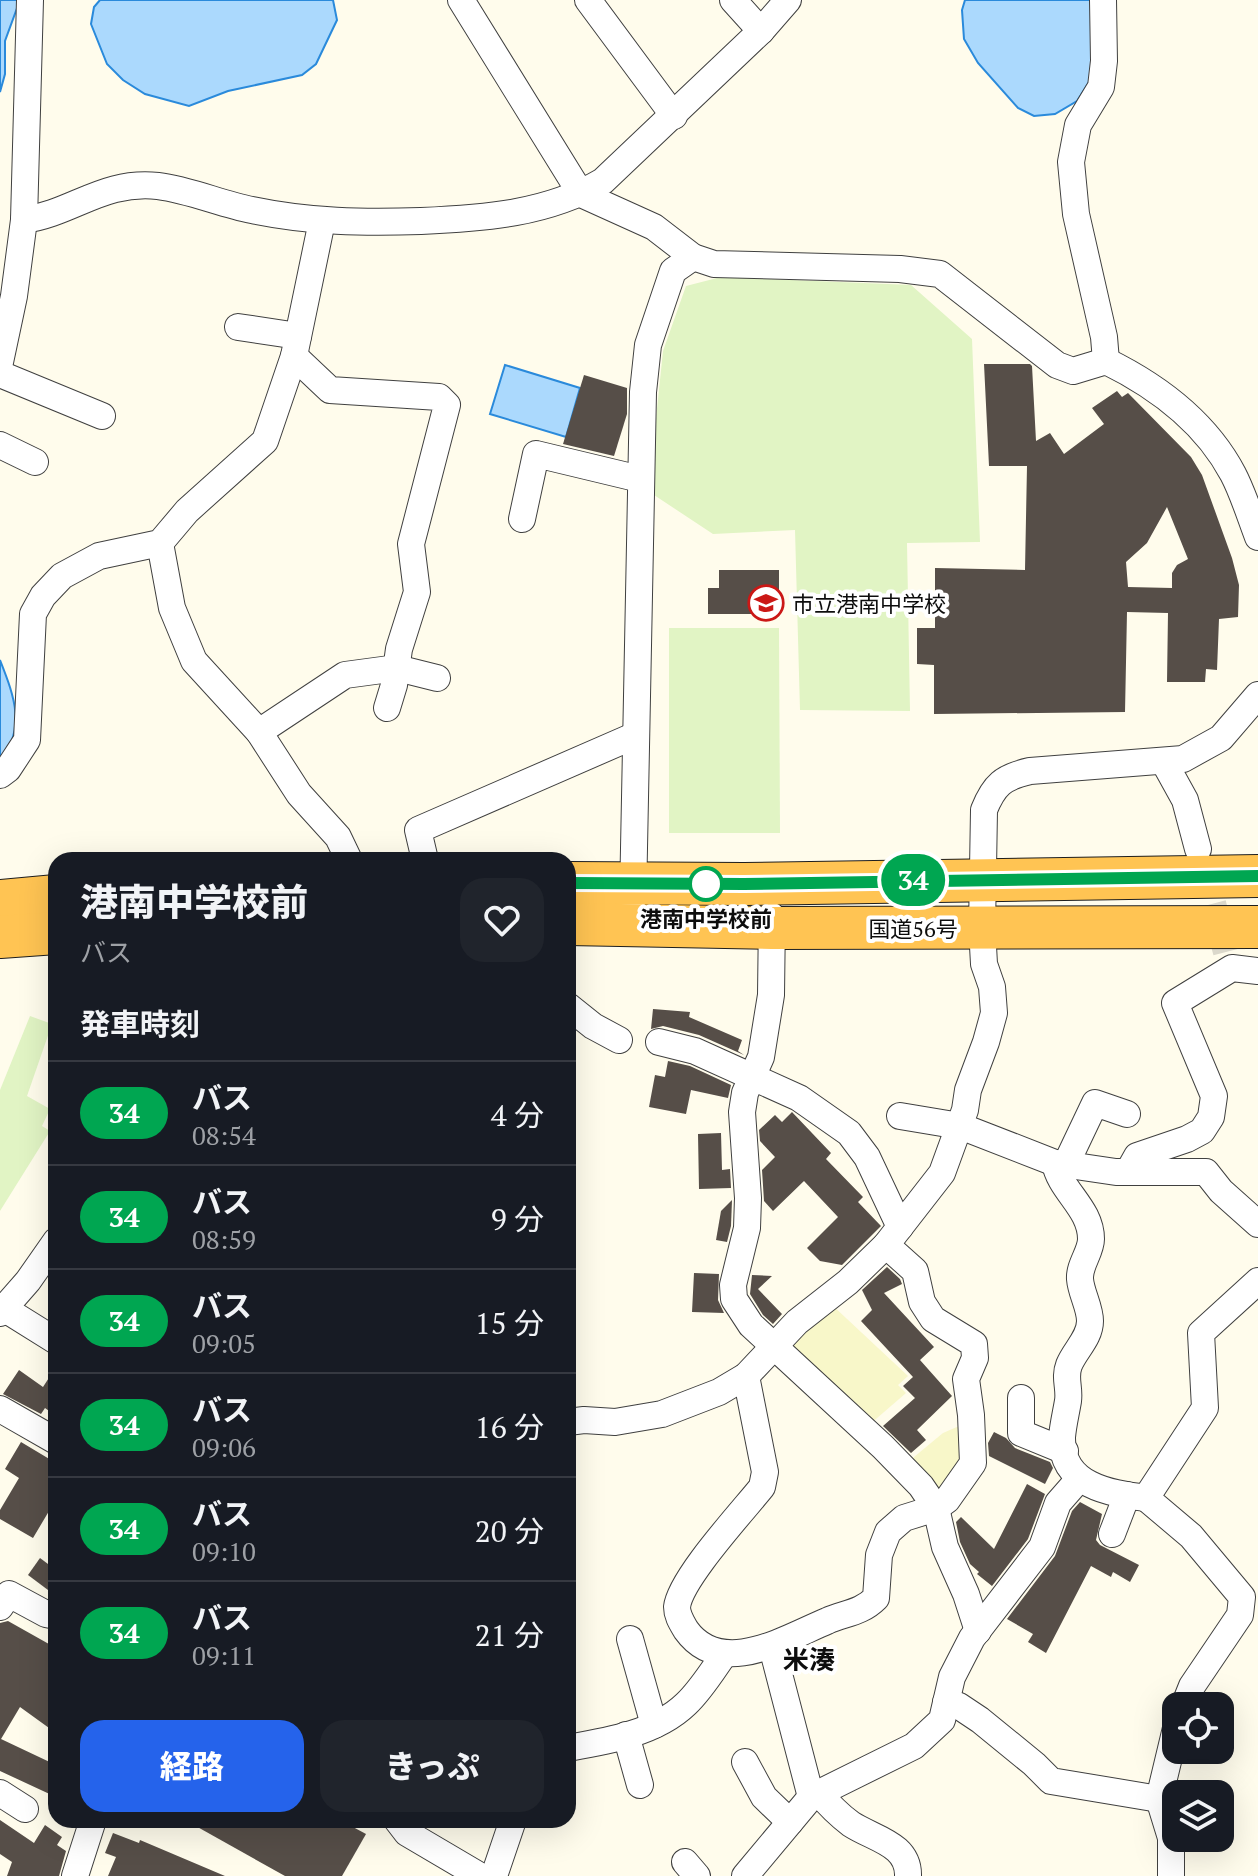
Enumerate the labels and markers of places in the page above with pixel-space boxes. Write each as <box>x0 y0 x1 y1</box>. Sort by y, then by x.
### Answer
school or university icon: 市立港南中学校 <box>747 584 785 622</box>
place label: 市立港南中学校 <box>792 589 946 618</box>
marker: 港南中学校前 <box>689 867 723 901</box>
place label: 港南中学校前 <box>640 904 772 933</box>

